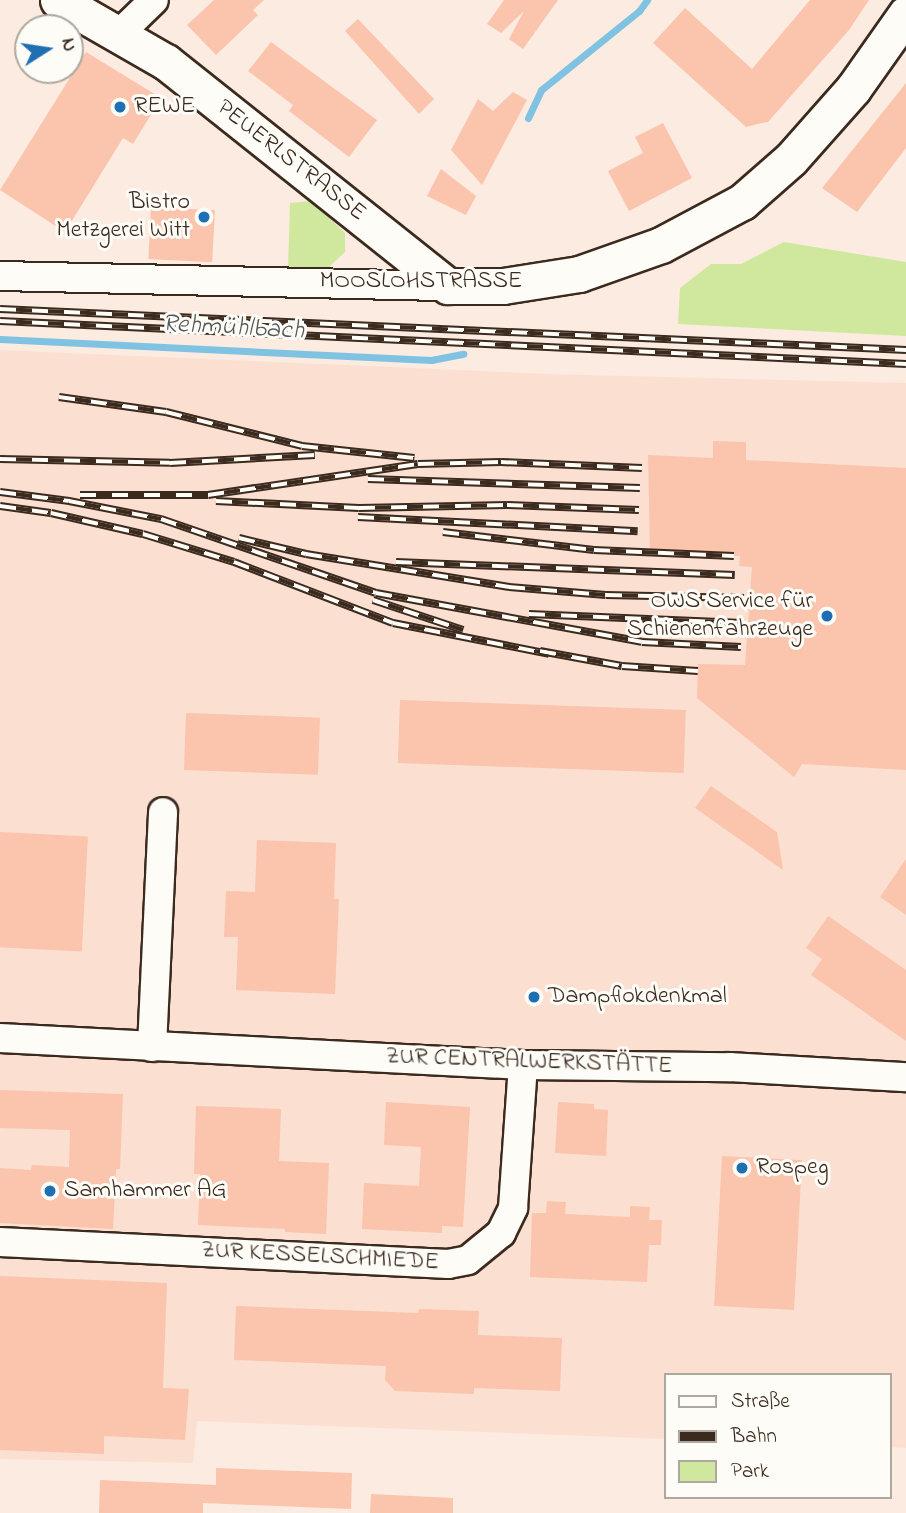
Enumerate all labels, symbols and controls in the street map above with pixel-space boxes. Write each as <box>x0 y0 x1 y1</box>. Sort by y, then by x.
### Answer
north arrow <box>14 14 84 84</box>
text: N <box>54 36 83 54</box>
place label: REWE <box>134 93 195 121</box>
street label: PEUERLSTRASSE <box>211 94 371 228</box>
marker: REWE <box>112 99 128 115</box>
place label: Bistro Metzgerei Witt <box>56 189 190 245</box>
marker: Bistro Metzgerei Witt <box>196 209 212 225</box>
street label: MOOSLOHSTRASSE <box>320 268 522 296</box>
water label: Rehmühlbach <box>161 310 305 348</box>
place label: OWS Service für Schienenfahrzeuge <box>627 588 813 644</box>
marker: OWS Service für Schienenfahrzeuge <box>819 608 835 624</box>
place label: Dampflokdenkmal <box>548 983 727 1011</box>
marker: Dampflokdenkmal <box>526 989 542 1005</box>
street label: ZUR CENTRALWERKSTÄTTE <box>385 1043 673 1081</box>
place label: Rospeg <box>756 1154 829 1182</box>
marker: Rospeg <box>734 1160 750 1176</box>
place label: Samhammer AG <box>64 1177 227 1205</box>
marker: Samhammer AG <box>42 1183 58 1199</box>
street label: ZUR KESSELSCHMIEDE <box>200 1236 440 1278</box>
legend <box>664 1373 892 1499</box>
text: Straße <box>731 1387 790 1417</box>
text: Bahn <box>731 1422 777 1452</box>
text: Park <box>731 1457 769 1487</box>

